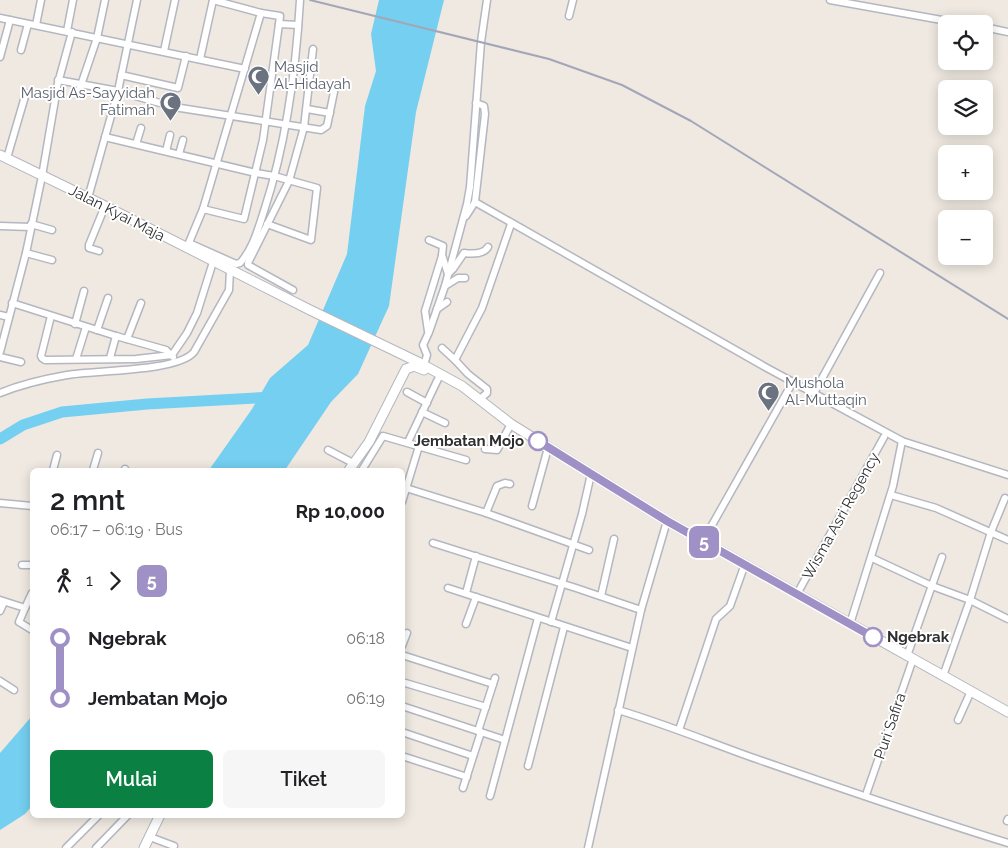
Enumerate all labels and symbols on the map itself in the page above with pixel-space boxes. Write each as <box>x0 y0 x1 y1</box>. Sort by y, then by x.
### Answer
place label: Masjid Al-Hidayah <box>274 58 351 93</box>
mosque icon: Masjid Al-Hidayah <box>246 64 270 95</box>
place label: Masjid As-Sayyidah Fatimah <box>21 84 155 119</box>
mosque icon: Masjid As-Sayyidah Fatimah <box>159 90 183 121</box>
street label: Jalan Kyai Maja <box>66 181 168 245</box>
place label: Mushola Al-Muttaqin <box>785 374 867 409</box>
mosque icon: Mushola Al-Muttaqin <box>757 380 781 411</box>
marker: Jembatan Mojo <box>528 431 548 451</box>
place label: Jembatan Mojo <box>414 432 524 450</box>
street label: Wisma Asri Regency <box>799 449 883 583</box>
line badge: 5 <box>688 526 720 558</box>
marker: Ngebrak <box>863 627 883 647</box>
place label: Ngebrak <box>887 628 950 646</box>
street label: Puri Safira <box>870 691 910 761</box>

